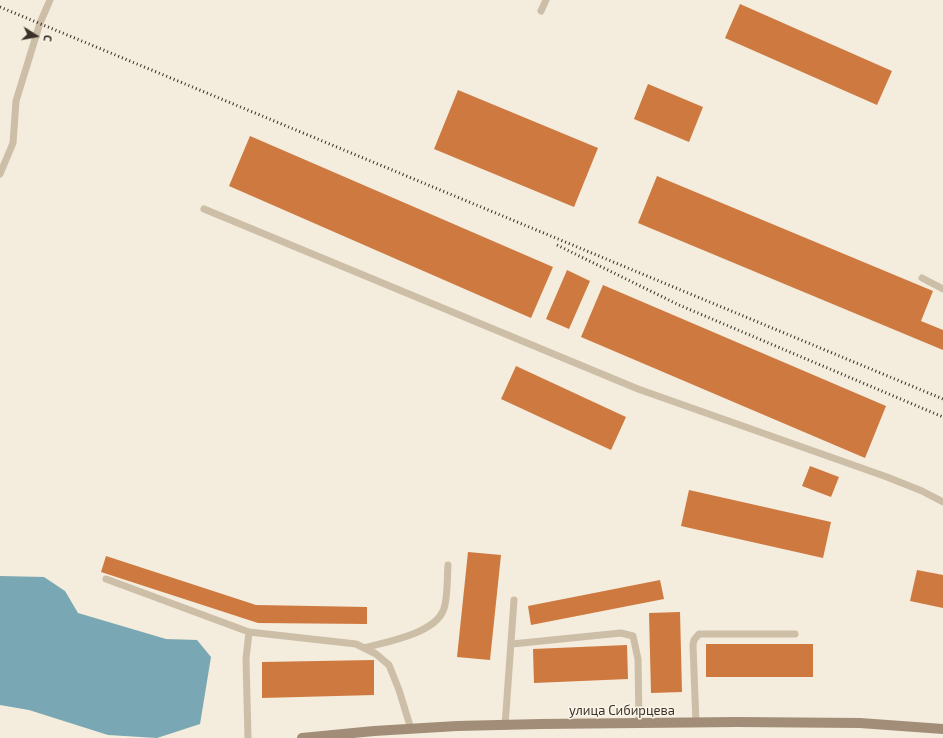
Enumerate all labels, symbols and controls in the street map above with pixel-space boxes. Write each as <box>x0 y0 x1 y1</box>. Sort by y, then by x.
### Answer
north arrow <box>16 16 56 56</box>
text: С <box>41 34 55 43</box>
street label: улица Сибирцева <box>569 703 675 719</box>

